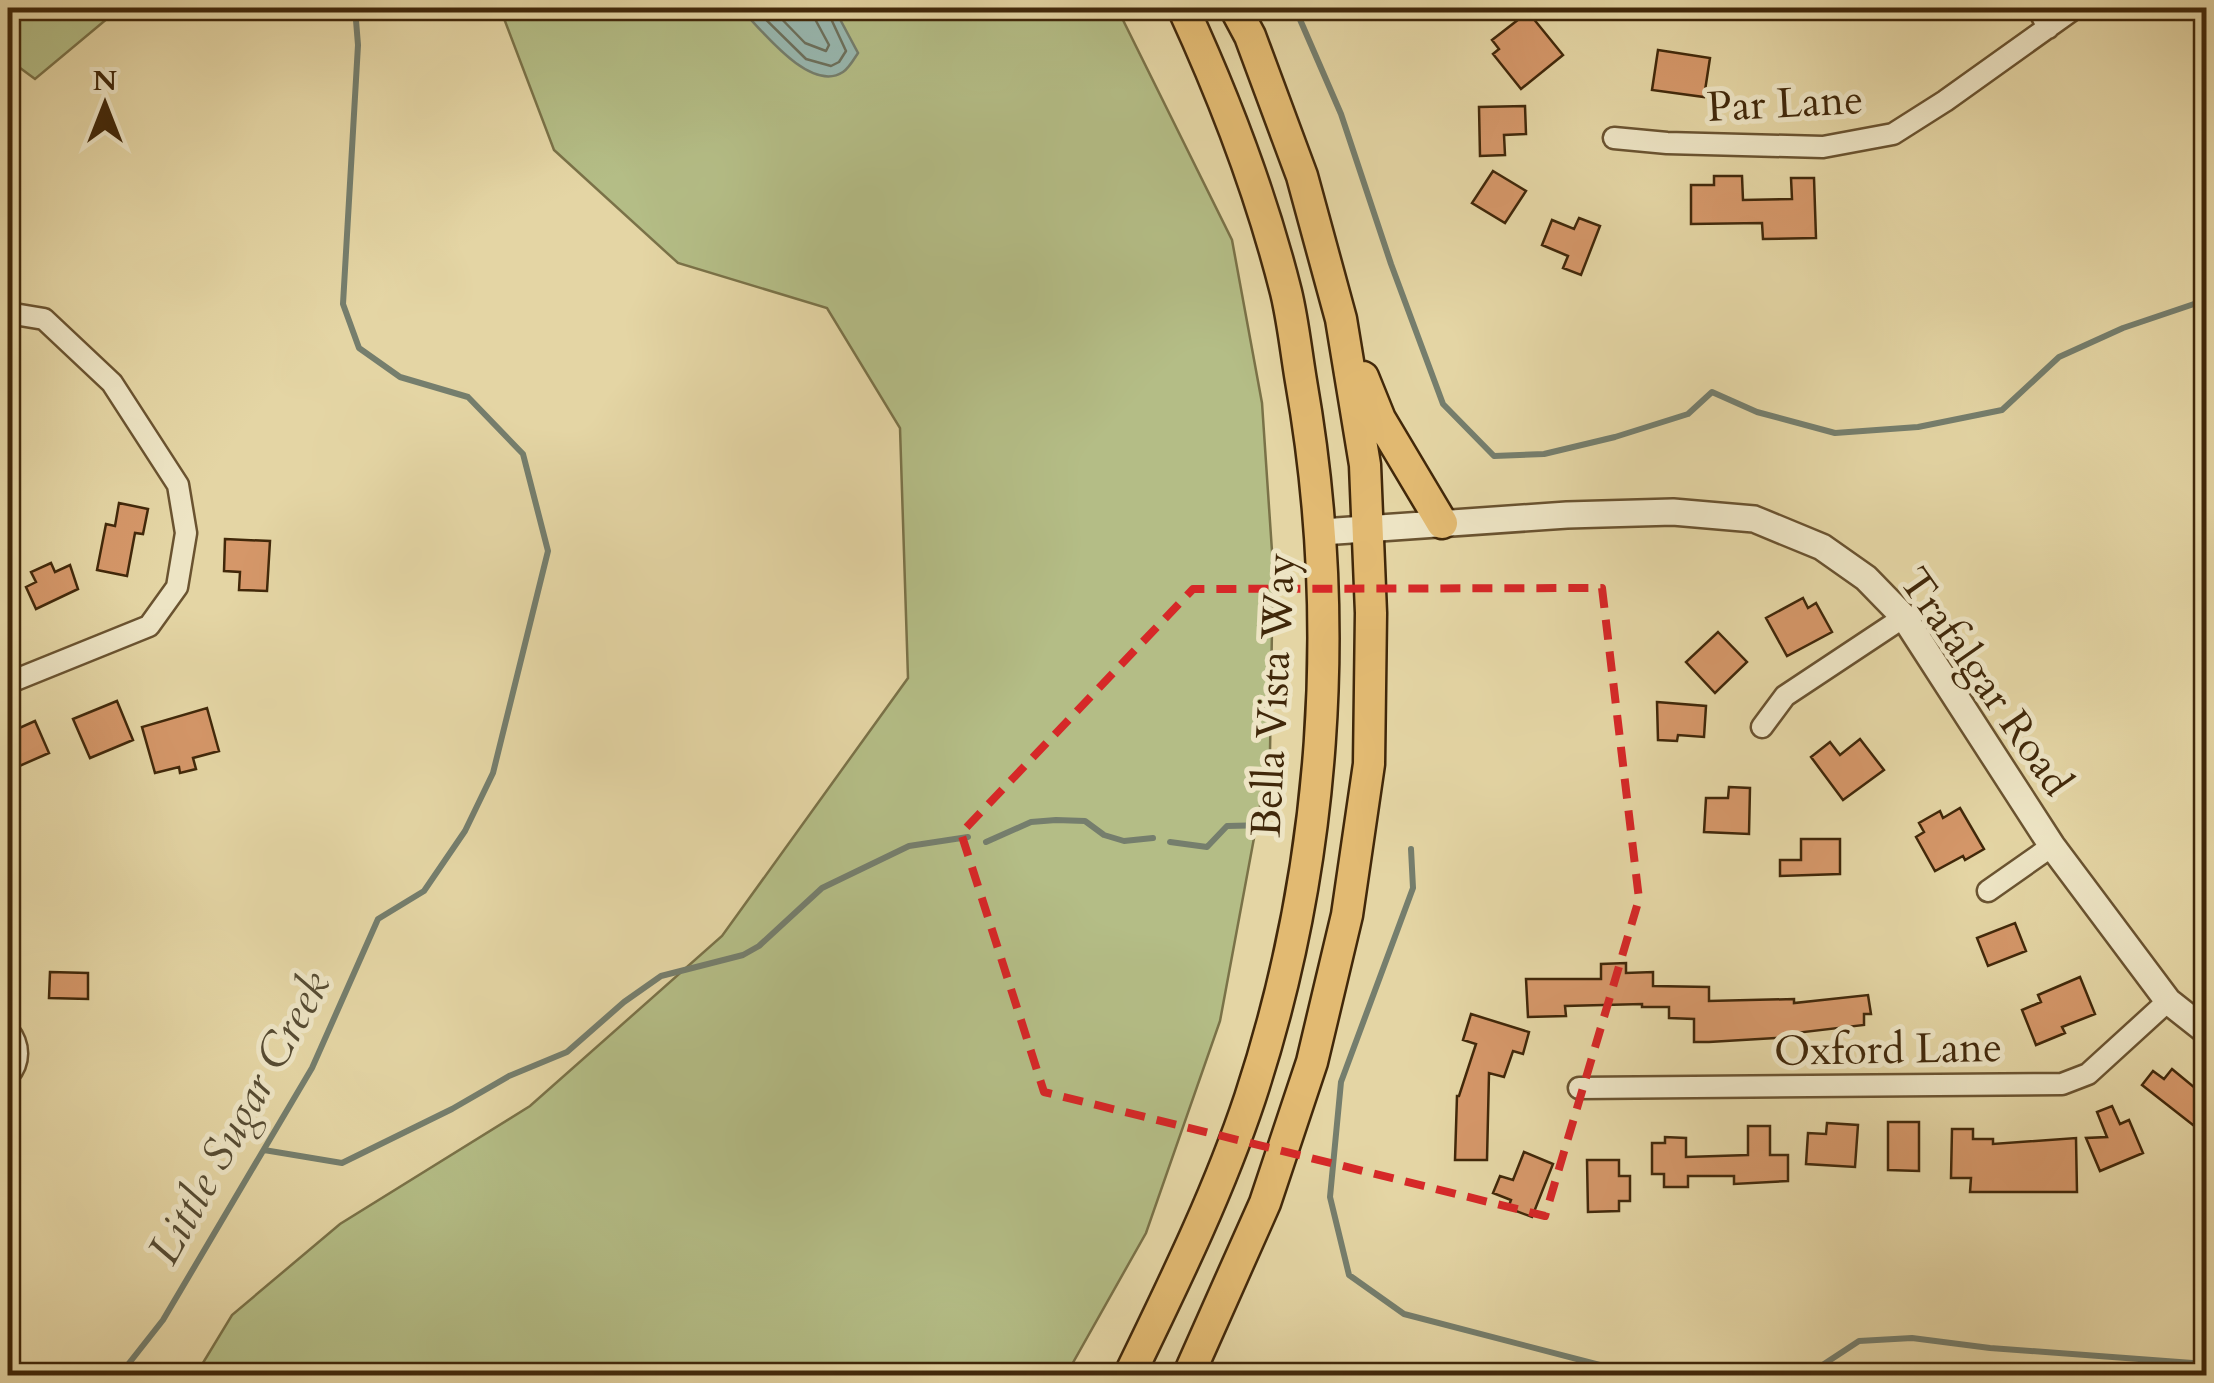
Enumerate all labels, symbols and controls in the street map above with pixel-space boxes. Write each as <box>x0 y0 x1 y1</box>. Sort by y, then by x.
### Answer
north arrow <box>55 55 155 155</box>
text: N <box>93 62 117 100</box>
street label: Par Lane <box>1706 71 1865 136</box>
street label: Bella Vista Way <box>1238 551 1309 839</box>
street label: Trafalgar Road <box>1886 556 2086 807</box>
water label: Little Sugar Creek <box>134 960 345 1275</box>
street label: Oxford Lane <box>1773 1019 2003 1080</box>

